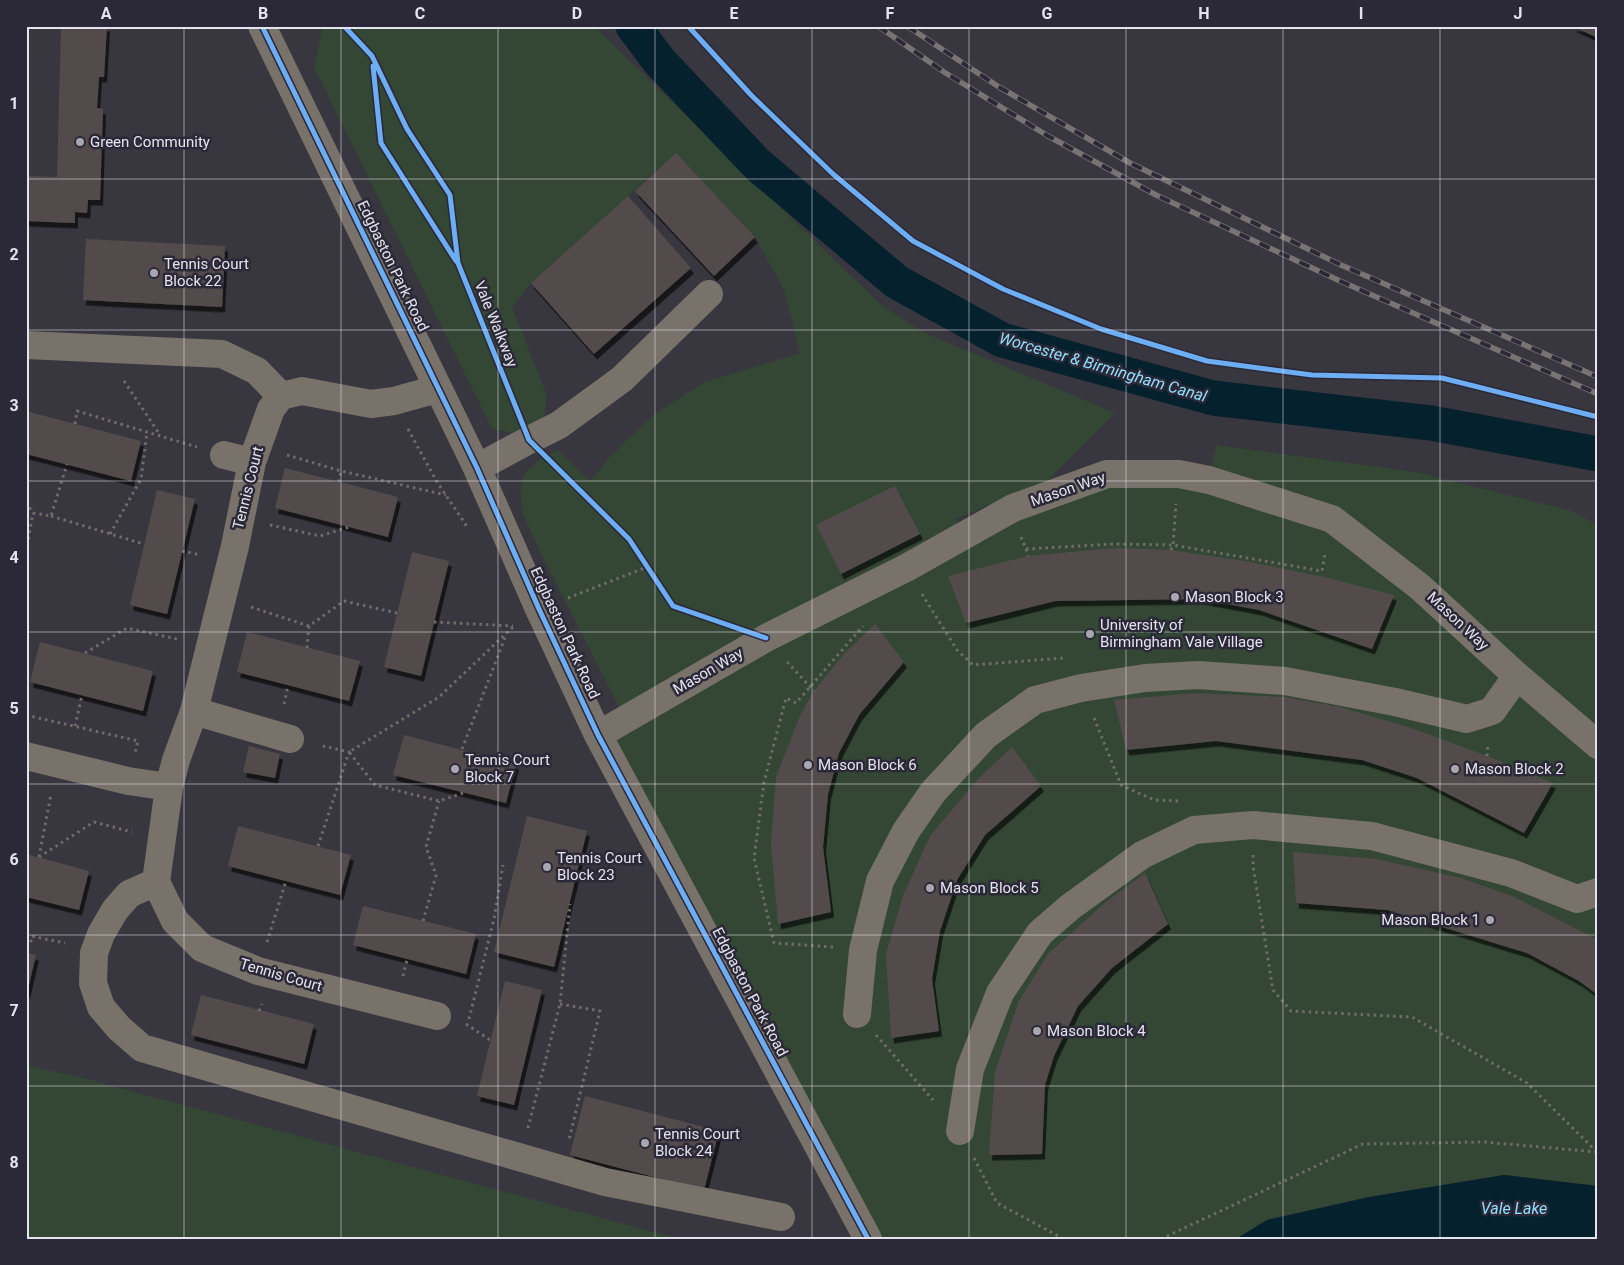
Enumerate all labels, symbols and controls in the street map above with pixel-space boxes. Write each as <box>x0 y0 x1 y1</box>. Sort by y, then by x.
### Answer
text: A <box>101 4 112 23</box>
text: B <box>258 4 268 23</box>
text: C <box>415 4 425 23</box>
text: D <box>572 4 582 23</box>
text: E <box>730 4 739 23</box>
text: F <box>886 4 895 23</box>
text: G <box>1042 4 1053 23</box>
text: H <box>1198 4 1210 23</box>
text: I <box>1359 4 1363 23</box>
text: J <box>1514 4 1522 23</box>
text: 1 <box>9 94 19 113</box>
place label: Green Community <box>90 133 210 151</box>
marker: Green Community <box>74 136 86 148</box>
street label: Edgbaston Park Road <box>354 198 432 334</box>
text: 2 <box>9 245 19 264</box>
place label: Tennis Court Block 22 <box>164 255 249 290</box>
marker: Tennis Court Block 22 <box>148 267 160 279</box>
street label: Vale Walkway <box>470 278 522 370</box>
water label: Worcester & Birmingham Canal <box>997 328 1209 406</box>
text: 3 <box>9 396 19 415</box>
street label: Tennis Court <box>229 445 267 531</box>
street label: Mason Way <box>1028 468 1108 510</box>
text: 4 <box>9 548 19 567</box>
street label: Edgbaston Park Road <box>527 564 603 702</box>
place label: Mason Block 3 <box>1185 588 1284 606</box>
street label: Mason Way <box>1423 588 1493 654</box>
marker: Mason Block 3 <box>1169 591 1181 603</box>
place label: University of Birmingham Vale Village <box>1100 616 1263 651</box>
marker: University of Birmingham Vale Village <box>1084 628 1096 640</box>
street label: Mason Way <box>670 644 746 698</box>
text: 5 <box>9 699 19 718</box>
place label: Tennis Court Block 7 <box>465 751 550 786</box>
place label: Mason Block 6 <box>818 756 917 774</box>
marker: Mason Block 6 <box>802 759 814 771</box>
place label: Mason Block 2 <box>1465 760 1564 778</box>
marker: Tennis Court Block 7 <box>449 763 461 775</box>
marker: Mason Block 2 <box>1449 763 1461 775</box>
place label: Tennis Court Block 23 <box>557 849 642 884</box>
text: 6 <box>9 850 19 869</box>
marker: Tennis Court Block 23 <box>541 861 553 873</box>
place label: Mason Block 5 <box>940 879 1039 897</box>
marker: Mason Block 5 <box>924 882 936 894</box>
place label: Mason Block 1 <box>1381 911 1480 929</box>
marker: Mason Block 1 <box>1484 914 1496 926</box>
street label: Edgbaston Park Road <box>708 925 792 1059</box>
street label: Tennis Court <box>238 955 324 995</box>
text: 7 <box>9 1001 19 1020</box>
place label: Mason Block 4 <box>1047 1022 1146 1040</box>
marker: Mason Block 4 <box>1031 1025 1043 1037</box>
place label: Tennis Court Block 24 <box>655 1125 740 1160</box>
marker: Tennis Court Block 24 <box>639 1137 651 1149</box>
text: 8 <box>9 1153 19 1172</box>
water label: Vale Lake <box>1481 1199 1547 1218</box>

